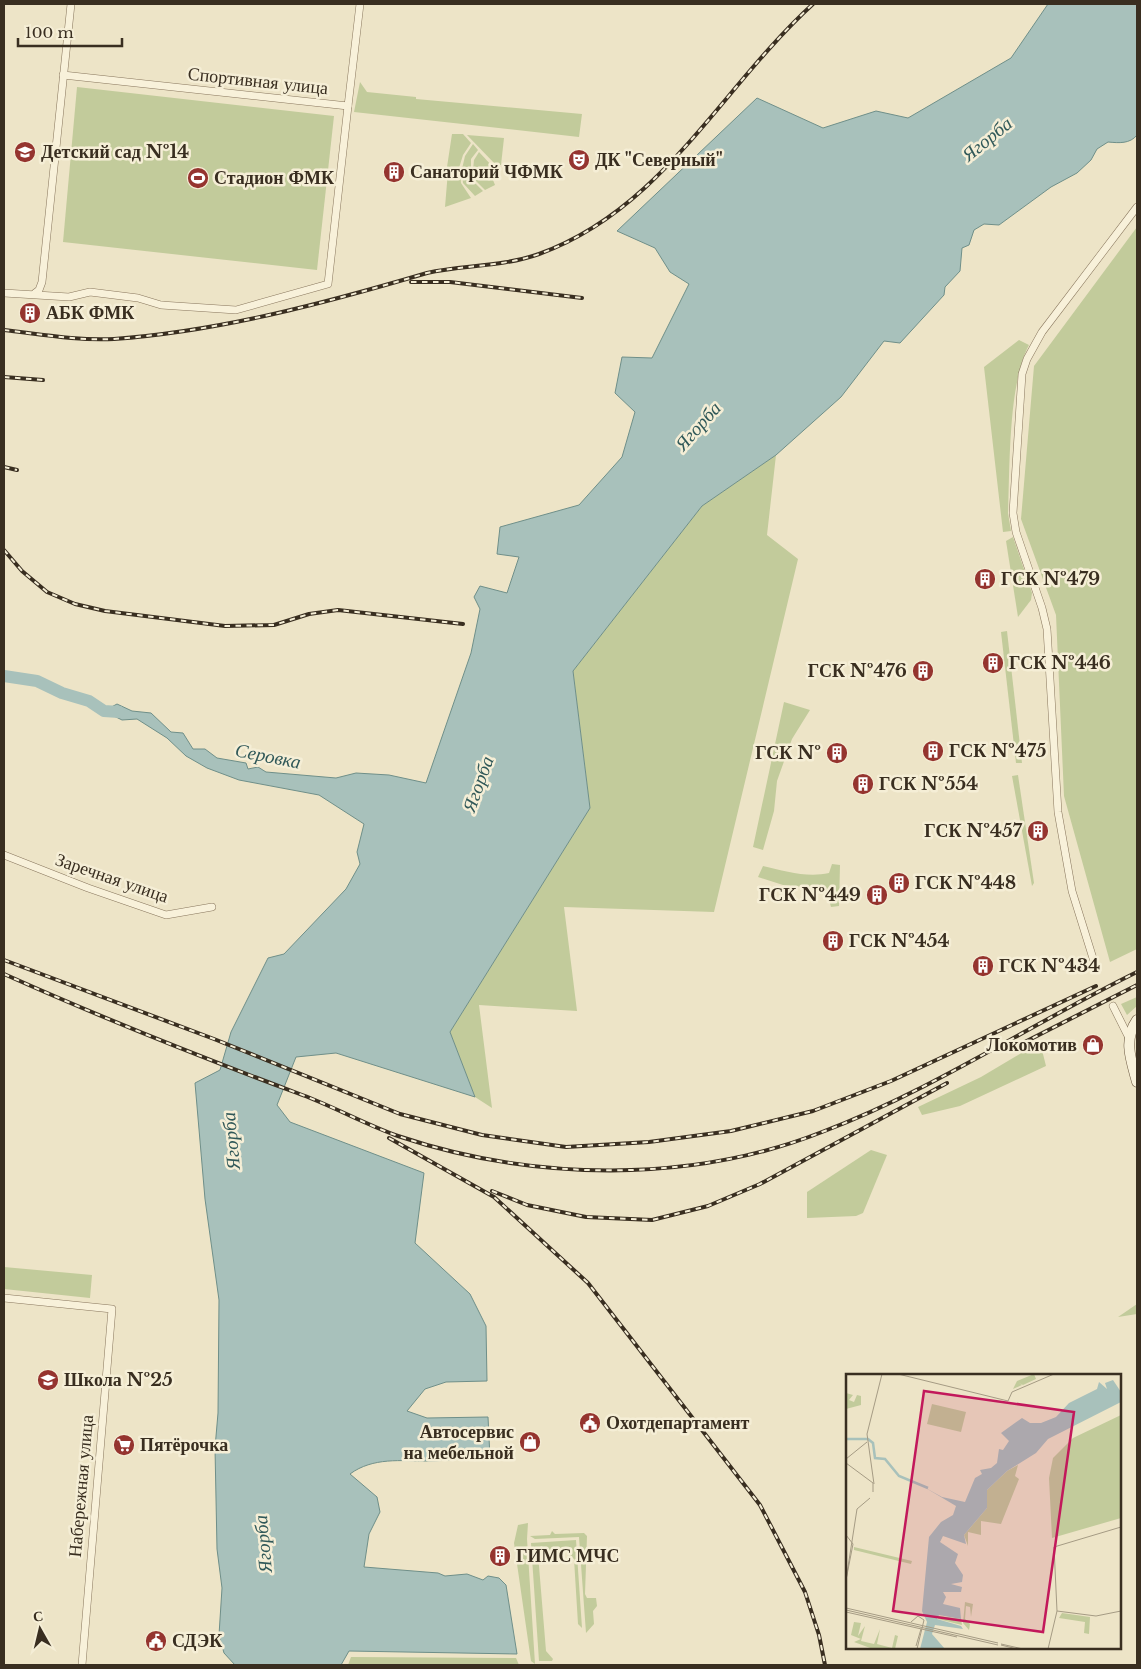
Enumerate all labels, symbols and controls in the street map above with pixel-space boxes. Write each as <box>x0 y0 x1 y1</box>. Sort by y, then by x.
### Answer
scale bar <box>18 15 121 47</box>
text: 100 m <box>25 23 74 42</box>
street label: Спортивная улица <box>187 63 329 99</box>
water label: Ягорба <box>956 112 1017 167</box>
school or university icon: Детский сад №14 <box>13 140 37 164</box>
place label: Детский сад №14 <box>41 141 189 163</box>
theatre icon: ДК "Северный" <box>567 148 591 172</box>
place label: ДК "Северный" <box>595 149 723 171</box>
building icon: Санаторий ЧФМК <box>382 160 406 184</box>
place label: Санаторий ЧФМК <box>410 161 563 183</box>
sports icon: Стадион ФМК <box>186 166 210 190</box>
place label: Стадион ФМК <box>214 167 334 189</box>
building icon: АБК ФМК <box>18 301 42 325</box>
place label: АБК ФМК <box>46 302 134 324</box>
water label: Ягорба <box>669 397 726 456</box>
building icon: ГСК №479 <box>973 567 997 591</box>
place label: ГСК №479 <box>1001 568 1100 590</box>
building icon: ГСК №446 <box>981 651 1005 675</box>
place label: ГСК №446 <box>1009 652 1111 674</box>
building icon: ГСК №476 <box>911 659 935 683</box>
place label: ГСК №476 <box>808 660 907 682</box>
water label: Серовка <box>233 738 303 774</box>
building icon: ГСК №475 <box>921 739 945 763</box>
place label: ГСК №475 <box>949 740 1047 762</box>
building icon: ГСК № <box>825 741 849 765</box>
place label: ГСК № <box>755 742 821 764</box>
water label: Ягорба <box>457 753 499 816</box>
building icon: ГСК №554 <box>851 772 875 796</box>
place label: ГСК №554 <box>879 773 978 795</box>
building icon: ГСК №457 <box>1026 819 1050 843</box>
place label: ГСК №457 <box>924 820 1023 842</box>
street label: Заречная улица <box>53 848 171 908</box>
building icon: ГСК №448 <box>887 871 911 895</box>
place label: ГСК №448 <box>915 872 1016 894</box>
building icon: ГСК №449 <box>865 883 889 907</box>
place label: ГСК №449 <box>759 884 861 906</box>
building icon: ГСК №454 <box>821 929 845 953</box>
place label: ГСК №454 <box>849 930 950 952</box>
building icon: ГСК №434 <box>971 954 995 978</box>
place label: ГСК №434 <box>999 955 1100 977</box>
shop icon: Локомотив <box>1081 1033 1105 1057</box>
place label: Локомотив <box>987 1034 1077 1056</box>
water label: Ягорба <box>217 1111 245 1172</box>
school or university icon: Школа №25 <box>36 1368 60 1392</box>
place label: Школа №25 <box>64 1369 173 1391</box>
inset map <box>846 1374 1121 1649</box>
public building icon: Охотдепартамент <box>578 1411 602 1435</box>
place label: Охотдепартамент <box>606 1412 750 1434</box>
street label: Набережная улица <box>64 1414 98 1558</box>
place label: Автосервис на мебельной <box>403 1421 514 1464</box>
shop icon: Автосервис на мебельной <box>518 1430 542 1454</box>
supermarket icon: Пятёрочка <box>112 1433 136 1457</box>
place label: Пятёрочка <box>140 1434 228 1456</box>
water label: Ягорба <box>249 1514 277 1575</box>
building icon: ГИМС МЧС <box>488 1544 512 1568</box>
place label: ГИМС МЧС <box>516 1545 619 1567</box>
north arrow <box>15 1604 65 1654</box>
text: С <box>32 1607 44 1626</box>
public building icon: СДЭК <box>144 1629 168 1653</box>
place label: СДЭК <box>172 1630 222 1652</box>

